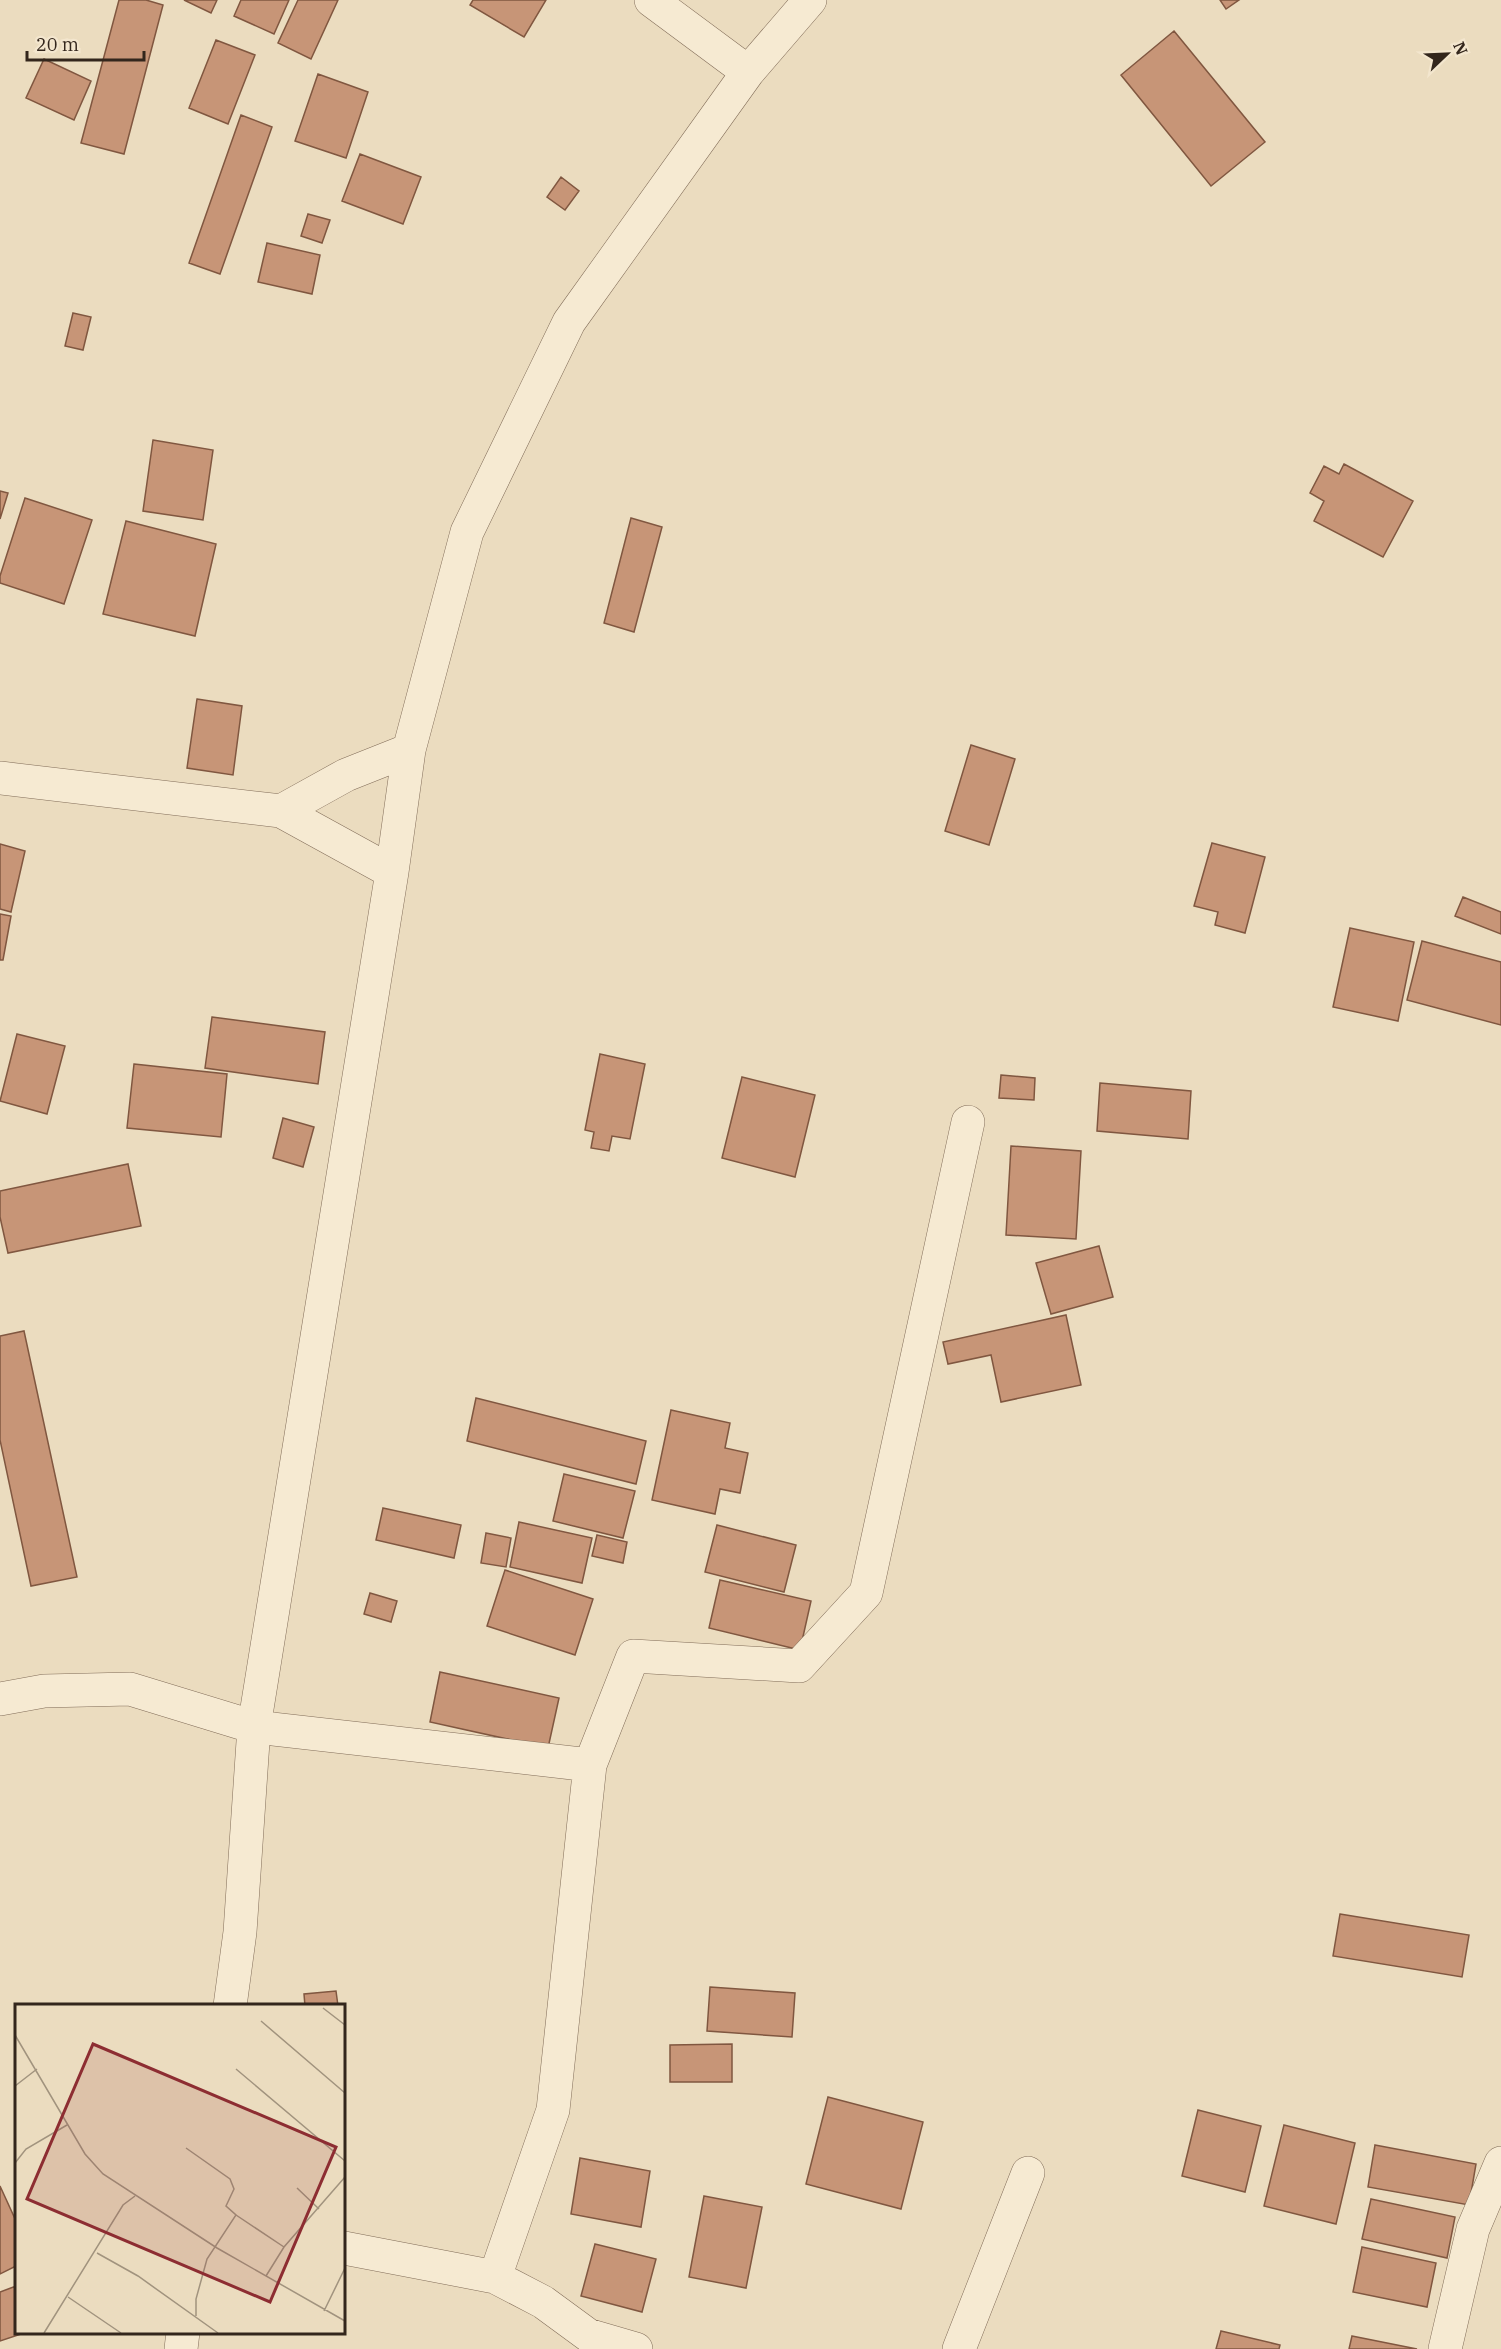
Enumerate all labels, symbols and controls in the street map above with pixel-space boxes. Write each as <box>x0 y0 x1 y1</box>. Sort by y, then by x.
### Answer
scale bar <box>27 24 144 62</box>
north arrow <box>1417 24 1477 84</box>
text: 20 m <box>36 33 79 56</box>
text: N <box>1449 38 1472 58</box>
inset map <box>15 2004 345 2334</box>

